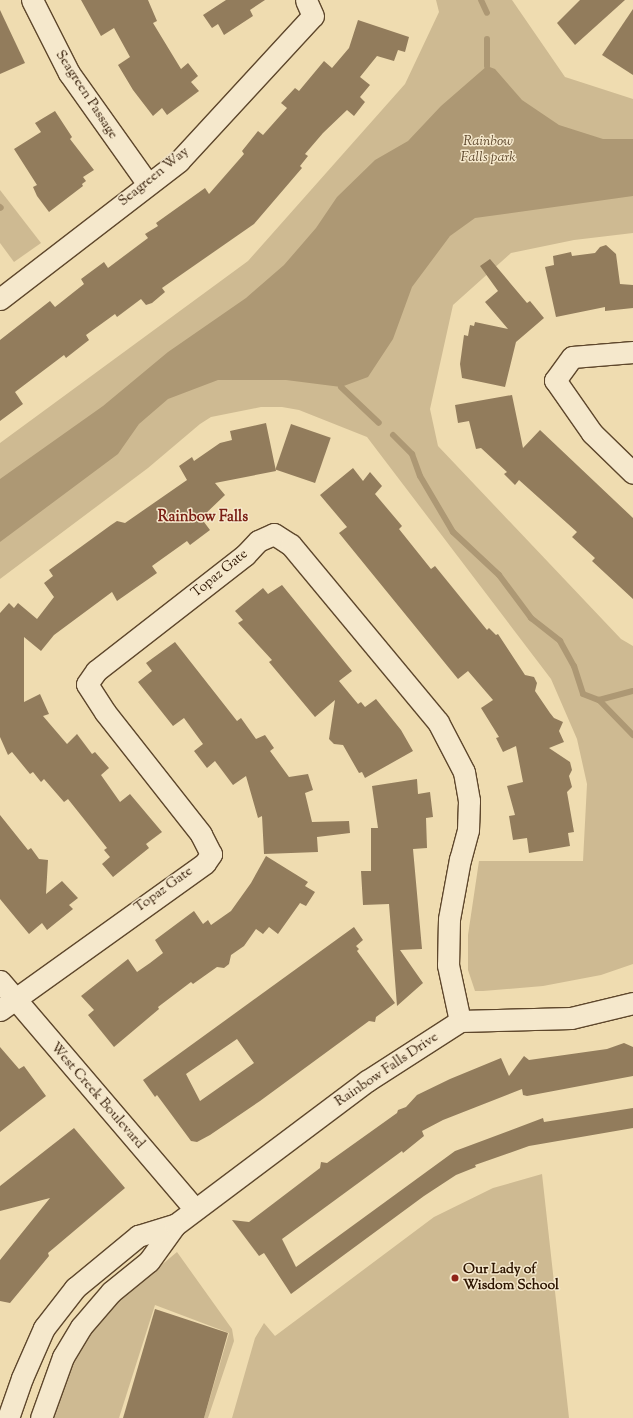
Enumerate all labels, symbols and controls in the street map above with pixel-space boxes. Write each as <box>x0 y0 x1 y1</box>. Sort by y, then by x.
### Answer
street label: Seagreen Passage <box>51 48 121 142</box>
park label: Rainbow Falls park <box>461 134 515 166</box>
street label: Seagreen Way <box>116 144 192 210</box>
district label: Rainbow Falls <box>158 509 248 527</box>
street label: Topaz Gate <box>188 546 252 602</box>
street label: Topaz Gate <box>132 863 196 917</box>
street label: Rainbow Falls Drive <box>332 1029 442 1111</box>
street label: West Creek Boulevard <box>46 1039 148 1153</box>
place label: Our Lady of Wisdom School <box>463 1262 559 1294</box>
marker: Our Lady of Wisdom School <box>450 1273 460 1283</box>

